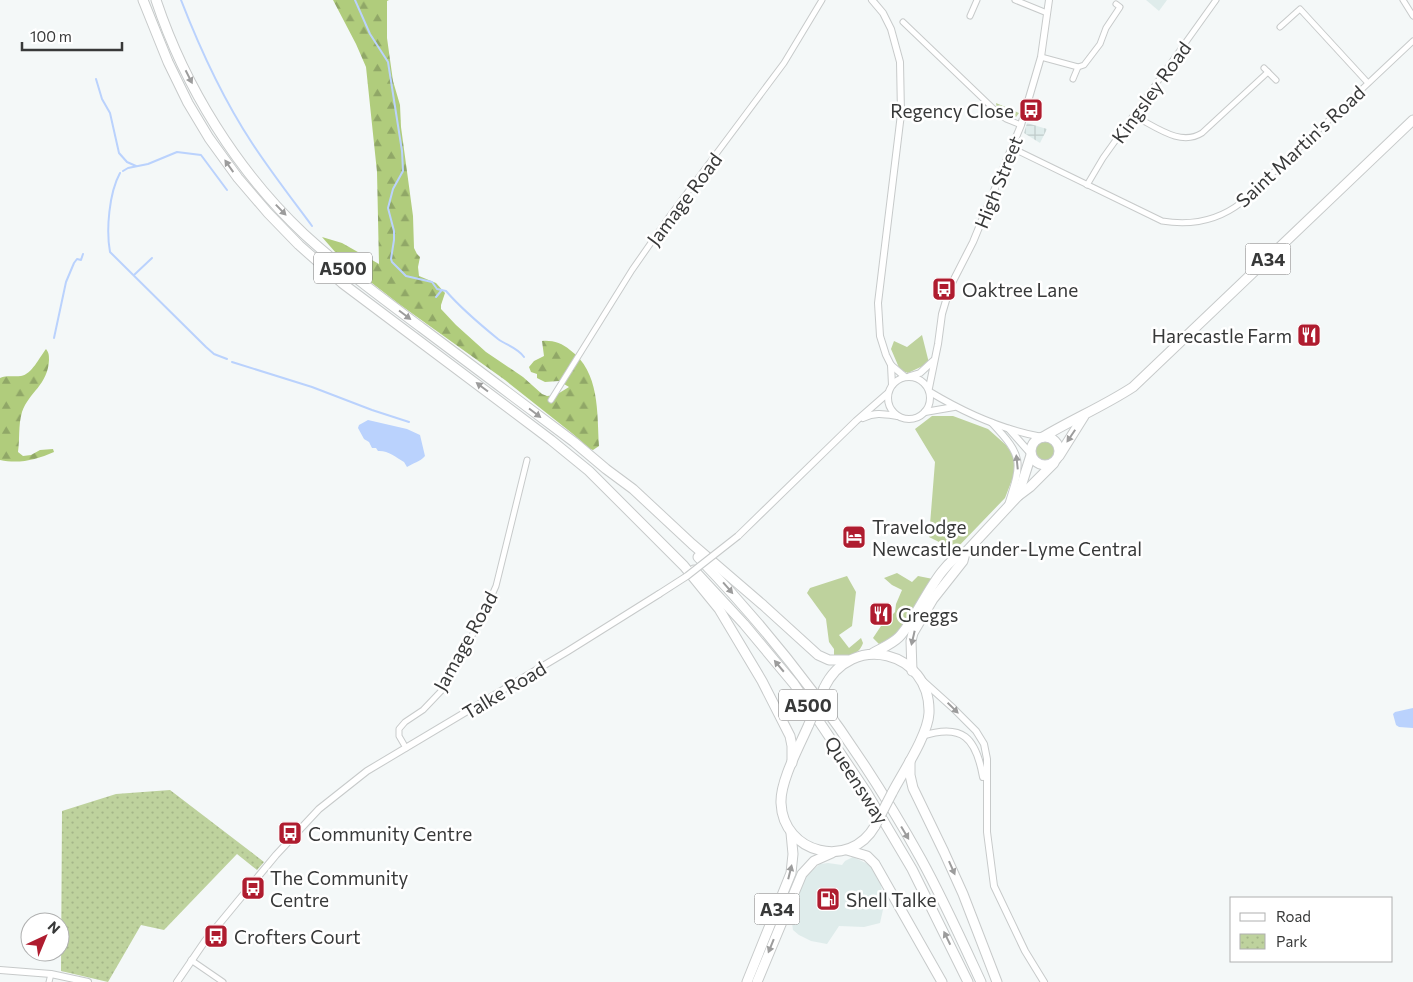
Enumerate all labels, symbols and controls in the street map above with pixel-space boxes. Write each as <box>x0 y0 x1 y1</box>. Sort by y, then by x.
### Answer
scale bar <box>22 20 122 52</box>
text: 100 m <box>30 27 72 45</box>
street label: Kingsley Road <box>1106 37 1196 147</box>
one-way arrow <box>185 70 193 84</box>
street label: Saint Martin's Road <box>1231 80 1369 212</box>
bus stop icon: Regency Close <box>1018 97 1044 123</box>
place label: Regency Close <box>890 99 1014 122</box>
street label: High Street <box>969 132 1027 232</box>
street label: Jamage Road <box>642 148 726 250</box>
one-way arrow <box>224 159 234 173</box>
one-way arrow <box>275 204 287 216</box>
road number: A34 <box>1246 243 1290 274</box>
road number: A500 <box>314 252 372 284</box>
bus stop icon: Oaktree Lane <box>931 276 957 302</box>
place label: Oaktree Lane <box>962 278 1078 301</box>
one-way arrow <box>398 309 411 320</box>
restaurant icon: Harecastle Farm <box>1296 322 1322 348</box>
place label: Harecastle Farm <box>1152 324 1292 347</box>
one-way arrow <box>476 382 489 393</box>
one-way arrow <box>528 407 541 418</box>
one-way arrow <box>1066 429 1076 443</box>
one-way arrow <box>1013 454 1021 470</box>
place label: Travelodge Newcastle-under-Lyme Central <box>872 515 1142 560</box>
hotel icon: Travelodge Newcastle-under-Lyme Central <box>841 524 867 550</box>
one-way arrow <box>723 582 734 595</box>
street label: Jamage Road <box>428 587 502 695</box>
restaurant icon: Greggs <box>868 601 894 627</box>
place label: Greggs <box>898 603 958 626</box>
one-way arrow <box>909 630 917 645</box>
street label: Talke Road <box>458 656 550 724</box>
one-way arrow <box>773 661 785 673</box>
road number: A500 <box>779 690 837 720</box>
one-way arrow <box>946 702 958 714</box>
street label: Queensway <box>820 732 894 828</box>
bus stop icon: Community Centre <box>277 820 303 846</box>
place label: Community Centre <box>308 822 472 845</box>
one-way arrow <box>900 826 910 839</box>
one-way arrow <box>948 861 956 875</box>
one-way arrow <box>786 864 794 879</box>
place label: The Community Centre <box>270 866 408 911</box>
bus stop icon: The Community Centre <box>240 875 266 901</box>
fuel station icon: Shell Talke <box>815 886 841 912</box>
place label: Shell Talke <box>846 888 937 911</box>
road number: A34 <box>754 894 800 924</box>
legend <box>1230 897 1393 962</box>
text: Road <box>1276 907 1311 925</box>
north arrow <box>20 912 70 962</box>
text: N <box>45 918 64 937</box>
bus stop icon: Crofters Court <box>203 923 229 949</box>
place label: Crofters Court <box>234 925 361 948</box>
one-way arrow <box>943 931 951 945</box>
text: Park <box>1276 932 1307 950</box>
one-way arrow <box>767 939 775 953</box>

